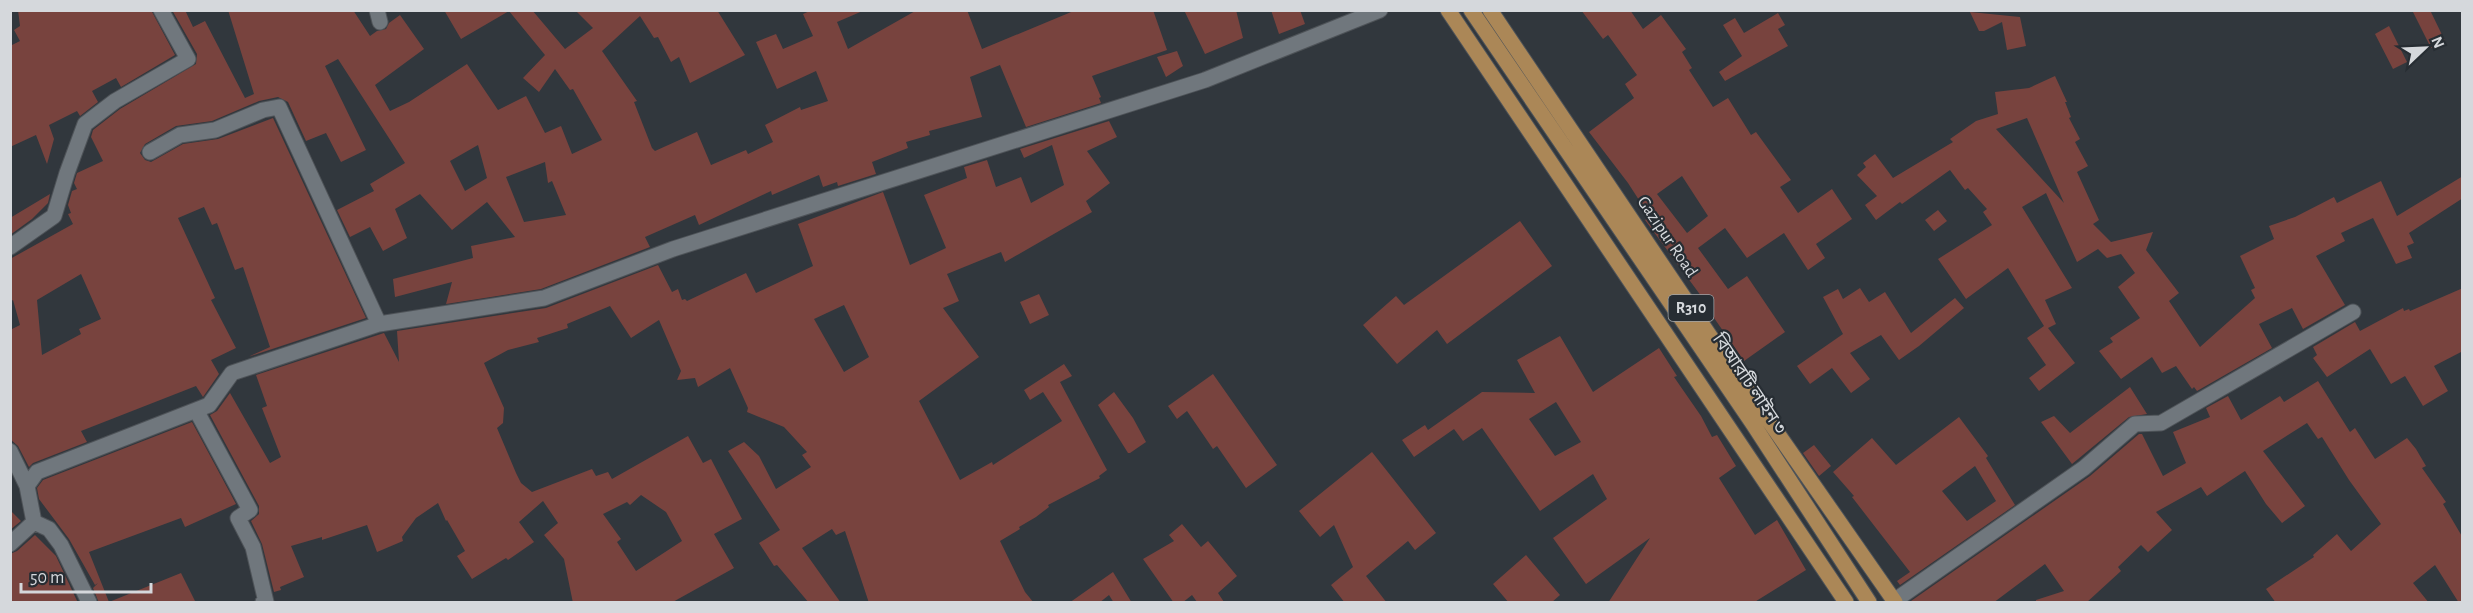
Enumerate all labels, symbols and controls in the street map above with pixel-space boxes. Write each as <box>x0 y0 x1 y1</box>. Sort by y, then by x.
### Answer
north arrow <box>2395 18 2455 78</box>
text: N <box>2428 34 2447 51</box>
street label: Gazipur Road <box>1633 193 1701 281</box>
road number: R310 <box>1668 295 1714 321</box>
street label: বিআরটি লাইন ৩ <box>1708 329 1791 438</box>
scale bar <box>21 556 152 594</box>
text: 50 m <box>30 569 64 587</box>

